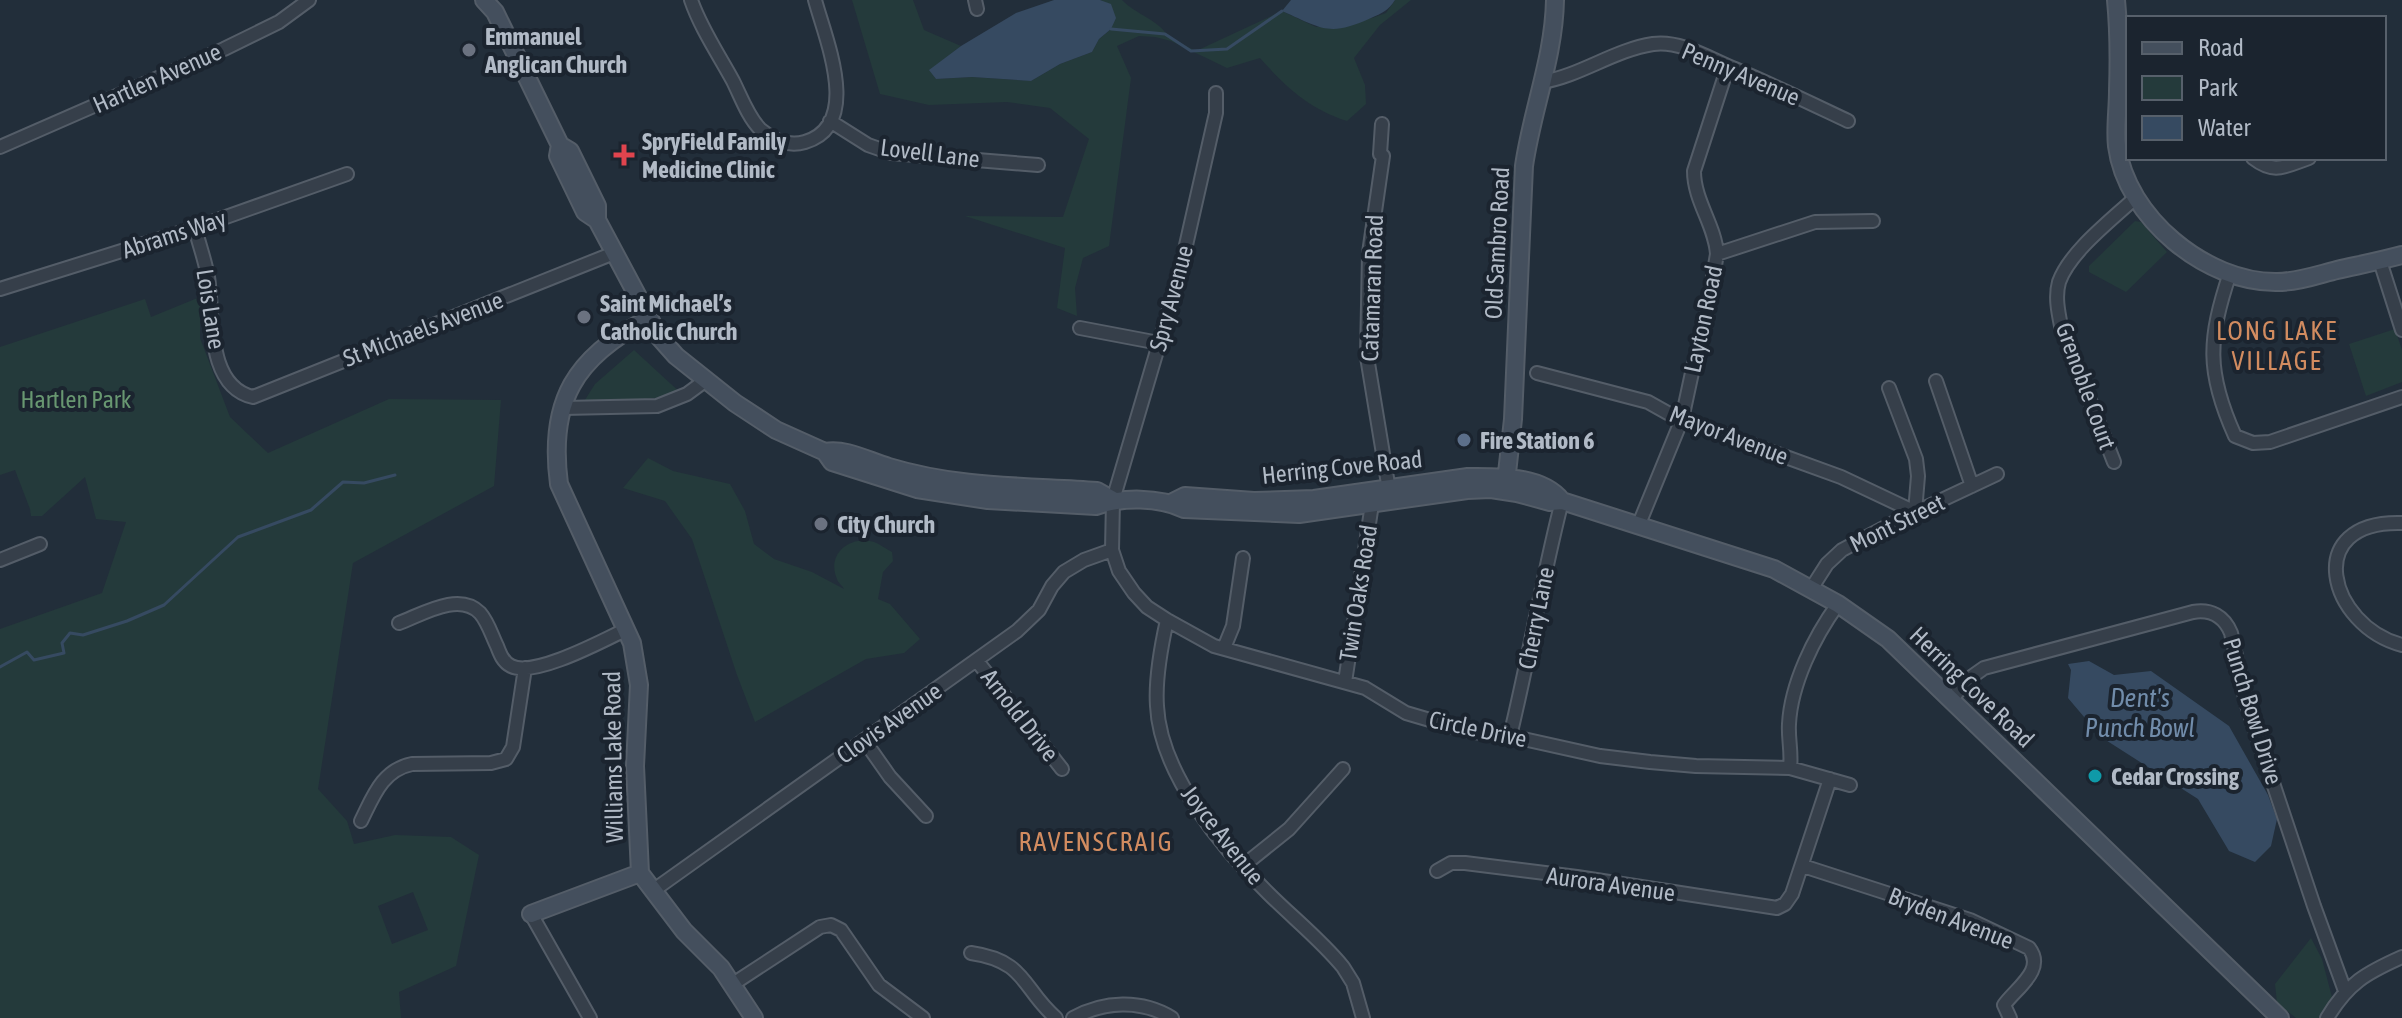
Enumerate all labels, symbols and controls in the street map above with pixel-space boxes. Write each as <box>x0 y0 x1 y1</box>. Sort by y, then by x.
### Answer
legend <box>2126 16 2386 160</box>
place label: Emmanuel Anglican Church <box>484 23 627 78</box>
text: Road <box>2198 34 2244 61</box>
street label: Penny Avenue <box>1678 37 1804 111</box>
street label: Hartlen Avenue <box>89 38 225 118</box>
marker: Emmanuel Anglican Church <box>460 41 478 59</box>
text: Park <box>2198 74 2239 101</box>
text: Water <box>2198 114 2251 141</box>
place label: SpryField Family Medicine Clinic <box>642 128 787 183</box>
street label: Lovell Lane <box>879 134 981 172</box>
marker: SpryField Family Medicine Clinic <box>613 144 635 166</box>
street label: Old Sambro Road <box>1480 166 1514 320</box>
street label: Abrams Way <box>119 204 229 263</box>
street label: Catamaran Road <box>1356 214 1388 362</box>
street label: Spry Avenue <box>1144 242 1198 354</box>
street label: Layton Road <box>1678 263 1728 375</box>
street label: Lois Lane <box>191 267 231 351</box>
street label: St Michaels Avenue <box>339 286 507 372</box>
place label: Saint Michael’s Catholic Church <box>600 290 737 345</box>
marker: Saint Michael’s Catholic Church <box>575 308 593 326</box>
district label: LONG LAKE VILLAGE <box>2216 316 2338 376</box>
street label: Grenoble Court <box>2051 319 2121 453</box>
park label: Hartlen Park <box>21 386 132 413</box>
street label: Mayor Avenue <box>1666 400 1792 470</box>
place label: Fire Station 6 <box>1480 427 1595 454</box>
marker: Fire Station 6 <box>1455 431 1473 449</box>
street label: Herring Cove Road <box>1260 445 1424 489</box>
street label: Mont Street <box>1845 489 1949 557</box>
place label: City Church <box>837 511 935 538</box>
marker: City Church <box>812 515 830 533</box>
street label: Twin Oaks Road <box>1334 523 1382 663</box>
street label: Cherry Lane <box>1513 565 1559 671</box>
street label: Herring Cove Road <box>1905 621 2039 753</box>
street label: Punch Bowl Drive <box>2218 634 2288 788</box>
street label: Arnold Drive <box>976 664 1064 766</box>
street label: Williams Lake Road <box>598 671 628 843</box>
street label: Clovis Avenue <box>831 677 947 769</box>
water label: Dent's Punch Bowl <box>2085 683 2195 743</box>
street label: Circle Drive <box>1427 705 1529 753</box>
place label: Cedar Crossing <box>2111 763 2240 790</box>
marker: Cedar Crossing <box>2086 767 2104 785</box>
street label: Joyce Avenue <box>1176 780 1270 890</box>
district label: RAVENSCRAIG <box>1018 827 1174 857</box>
street label: Aurora Avenue <box>1545 862 1677 906</box>
street label: Bryden Avenue <box>1885 882 2017 954</box>

